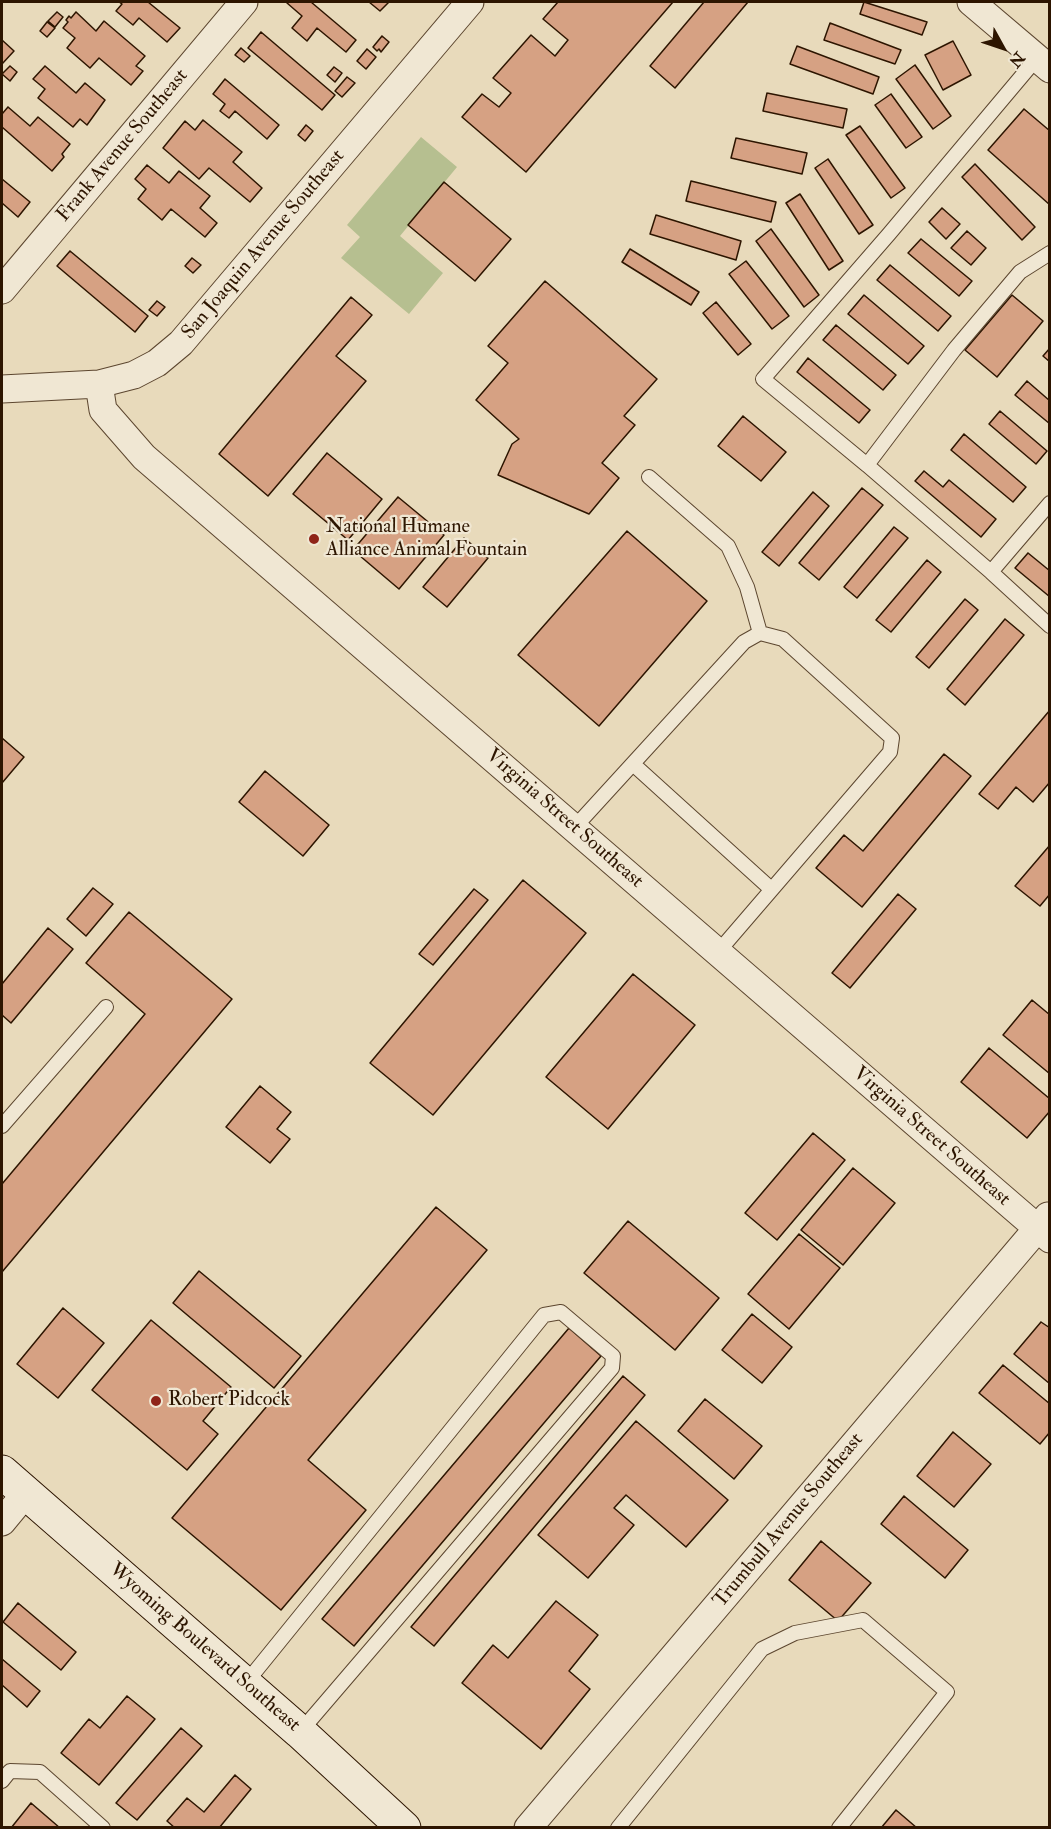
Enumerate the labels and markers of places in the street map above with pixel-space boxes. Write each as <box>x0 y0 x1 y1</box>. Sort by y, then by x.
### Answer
place label: National Humane Alliance Animal Fountain <box>326 516 527 563</box>
marker: National Humane Alliance Animal Fountain <box>307 532 321 546</box>
place label: Robert Pidcock <box>168 1389 290 1413</box>
marker: Robert Pidcock <box>149 1394 163 1408</box>

